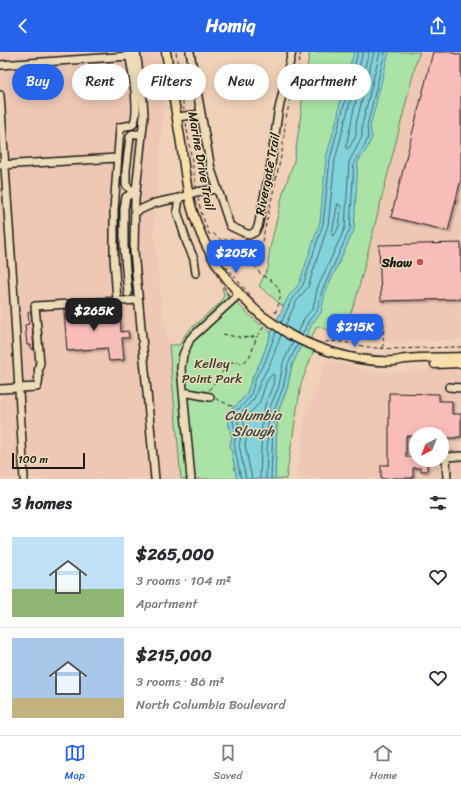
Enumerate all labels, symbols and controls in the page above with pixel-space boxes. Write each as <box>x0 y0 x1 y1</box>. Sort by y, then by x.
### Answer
text: Homiq <box>206 10 255 42</box>
icon: back <box>12 15 34 37</box>
icon: share <box>427 15 449 37</box>
chip: Buy <box>12 64 64 100</box>
chip: Rent <box>72 64 129 100</box>
chip: Filters <box>137 64 206 100</box>
chip: New <box>214 64 269 100</box>
chip: Apartment <box>277 64 371 100</box>
street label: Marine Drive Trail <box>181 110 222 213</box>
street label: Rivergate Trail <box>248 131 287 217</box>
pin: $205K <box>208 240 264 274</box>
text: $205K <box>216 241 256 264</box>
place label: Shaw <box>381 251 413 274</box>
marker: Shaw <box>415 257 425 267</box>
pin: $265K <box>66 298 122 332</box>
text: $265K <box>74 299 114 322</box>
pin: $215K <box>327 314 383 348</box>
text: $215K <box>336 315 374 338</box>
park label: Kelley Point Park <box>182 352 242 390</box>
water label: Columbia Slough <box>225 403 282 444</box>
north arrow <box>409 427 449 467</box>
map controls <box>409 427 449 467</box>
text: 100 m <box>18 450 48 469</box>
scale bar <box>12 451 85 470</box>
text: 3 homes <box>12 488 72 518</box>
icon: filters <box>427 492 449 514</box>
text: $265,000 <box>136 539 214 569</box>
icon: home <box>44 553 92 601</box>
icon: heart <box>427 566 449 588</box>
text: 3 rooms · 104 m² <box>136 569 231 592</box>
text: Apartment <box>136 592 197 615</box>
text: $215,000 <box>136 640 212 670</box>
icon: home <box>44 654 92 702</box>
icon: heart <box>427 667 449 689</box>
text: 3 rooms · 86 m² <box>136 670 224 693</box>
text: North Columbia Boulevard <box>136 693 285 716</box>
tab: Map <box>64 742 86 785</box>
tab: Saved <box>213 742 242 785</box>
tab: Home <box>370 742 397 785</box>

